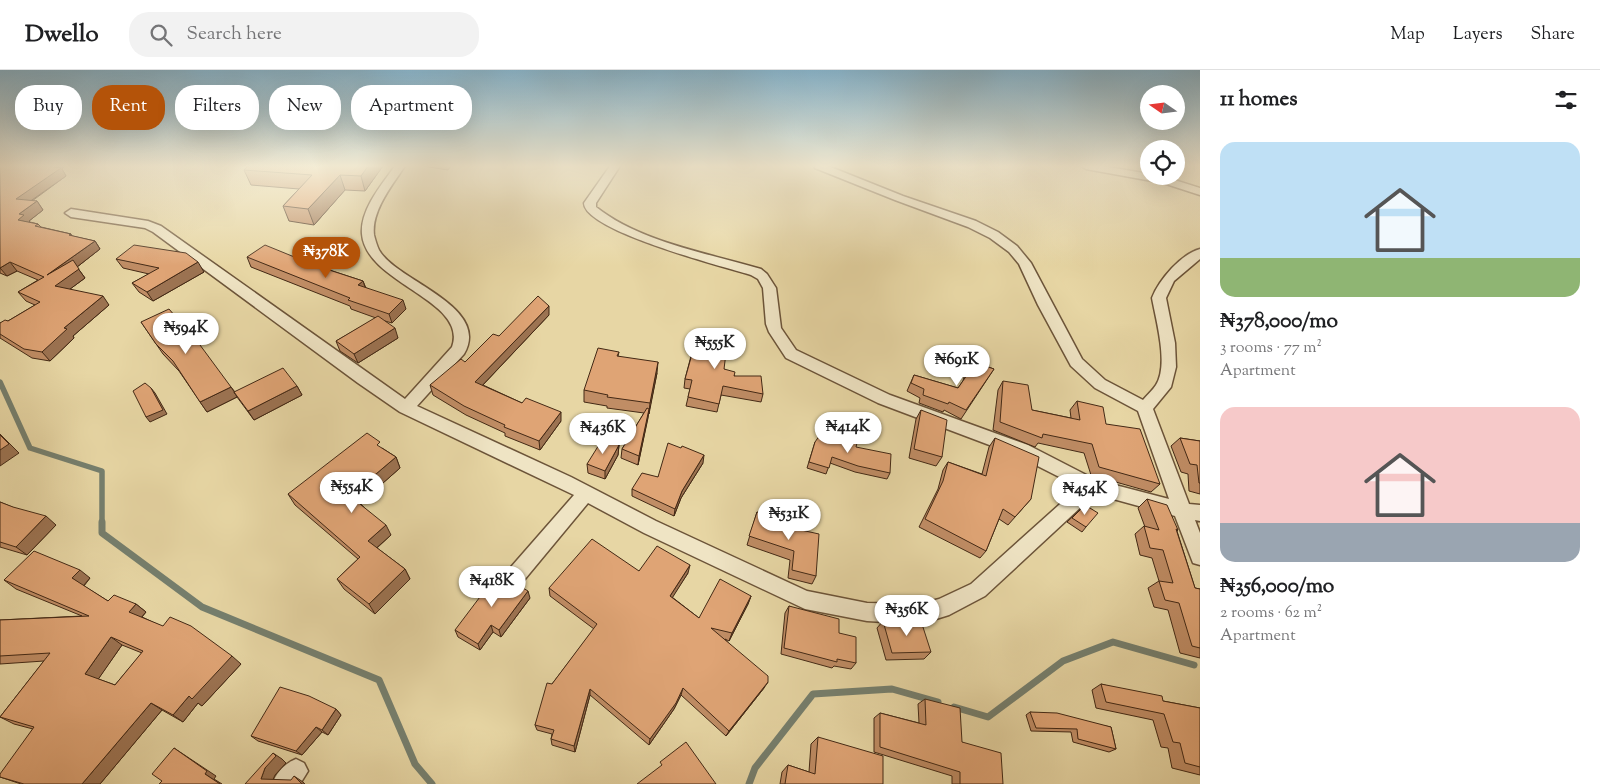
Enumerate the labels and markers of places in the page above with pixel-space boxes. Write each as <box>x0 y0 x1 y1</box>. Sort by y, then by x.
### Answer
pin: ₦378K <box>291 236 361 279</box>
pin: ₦594K <box>151 312 221 355</box>
pin: ₦555K <box>680 328 750 370</box>
pin: ₦691K <box>922 344 992 387</box>
pin: ₦436K <box>568 412 638 455</box>
pin: ₦414K <box>813 412 883 454</box>
pin: ₦554K <box>317 472 387 514</box>
pin: ₦454K <box>1050 474 1120 516</box>
pin: ₦531K <box>754 498 824 541</box>
pin: ₦418K <box>457 566 527 608</box>
pin: ₦356K <box>872 594 942 637</box>

